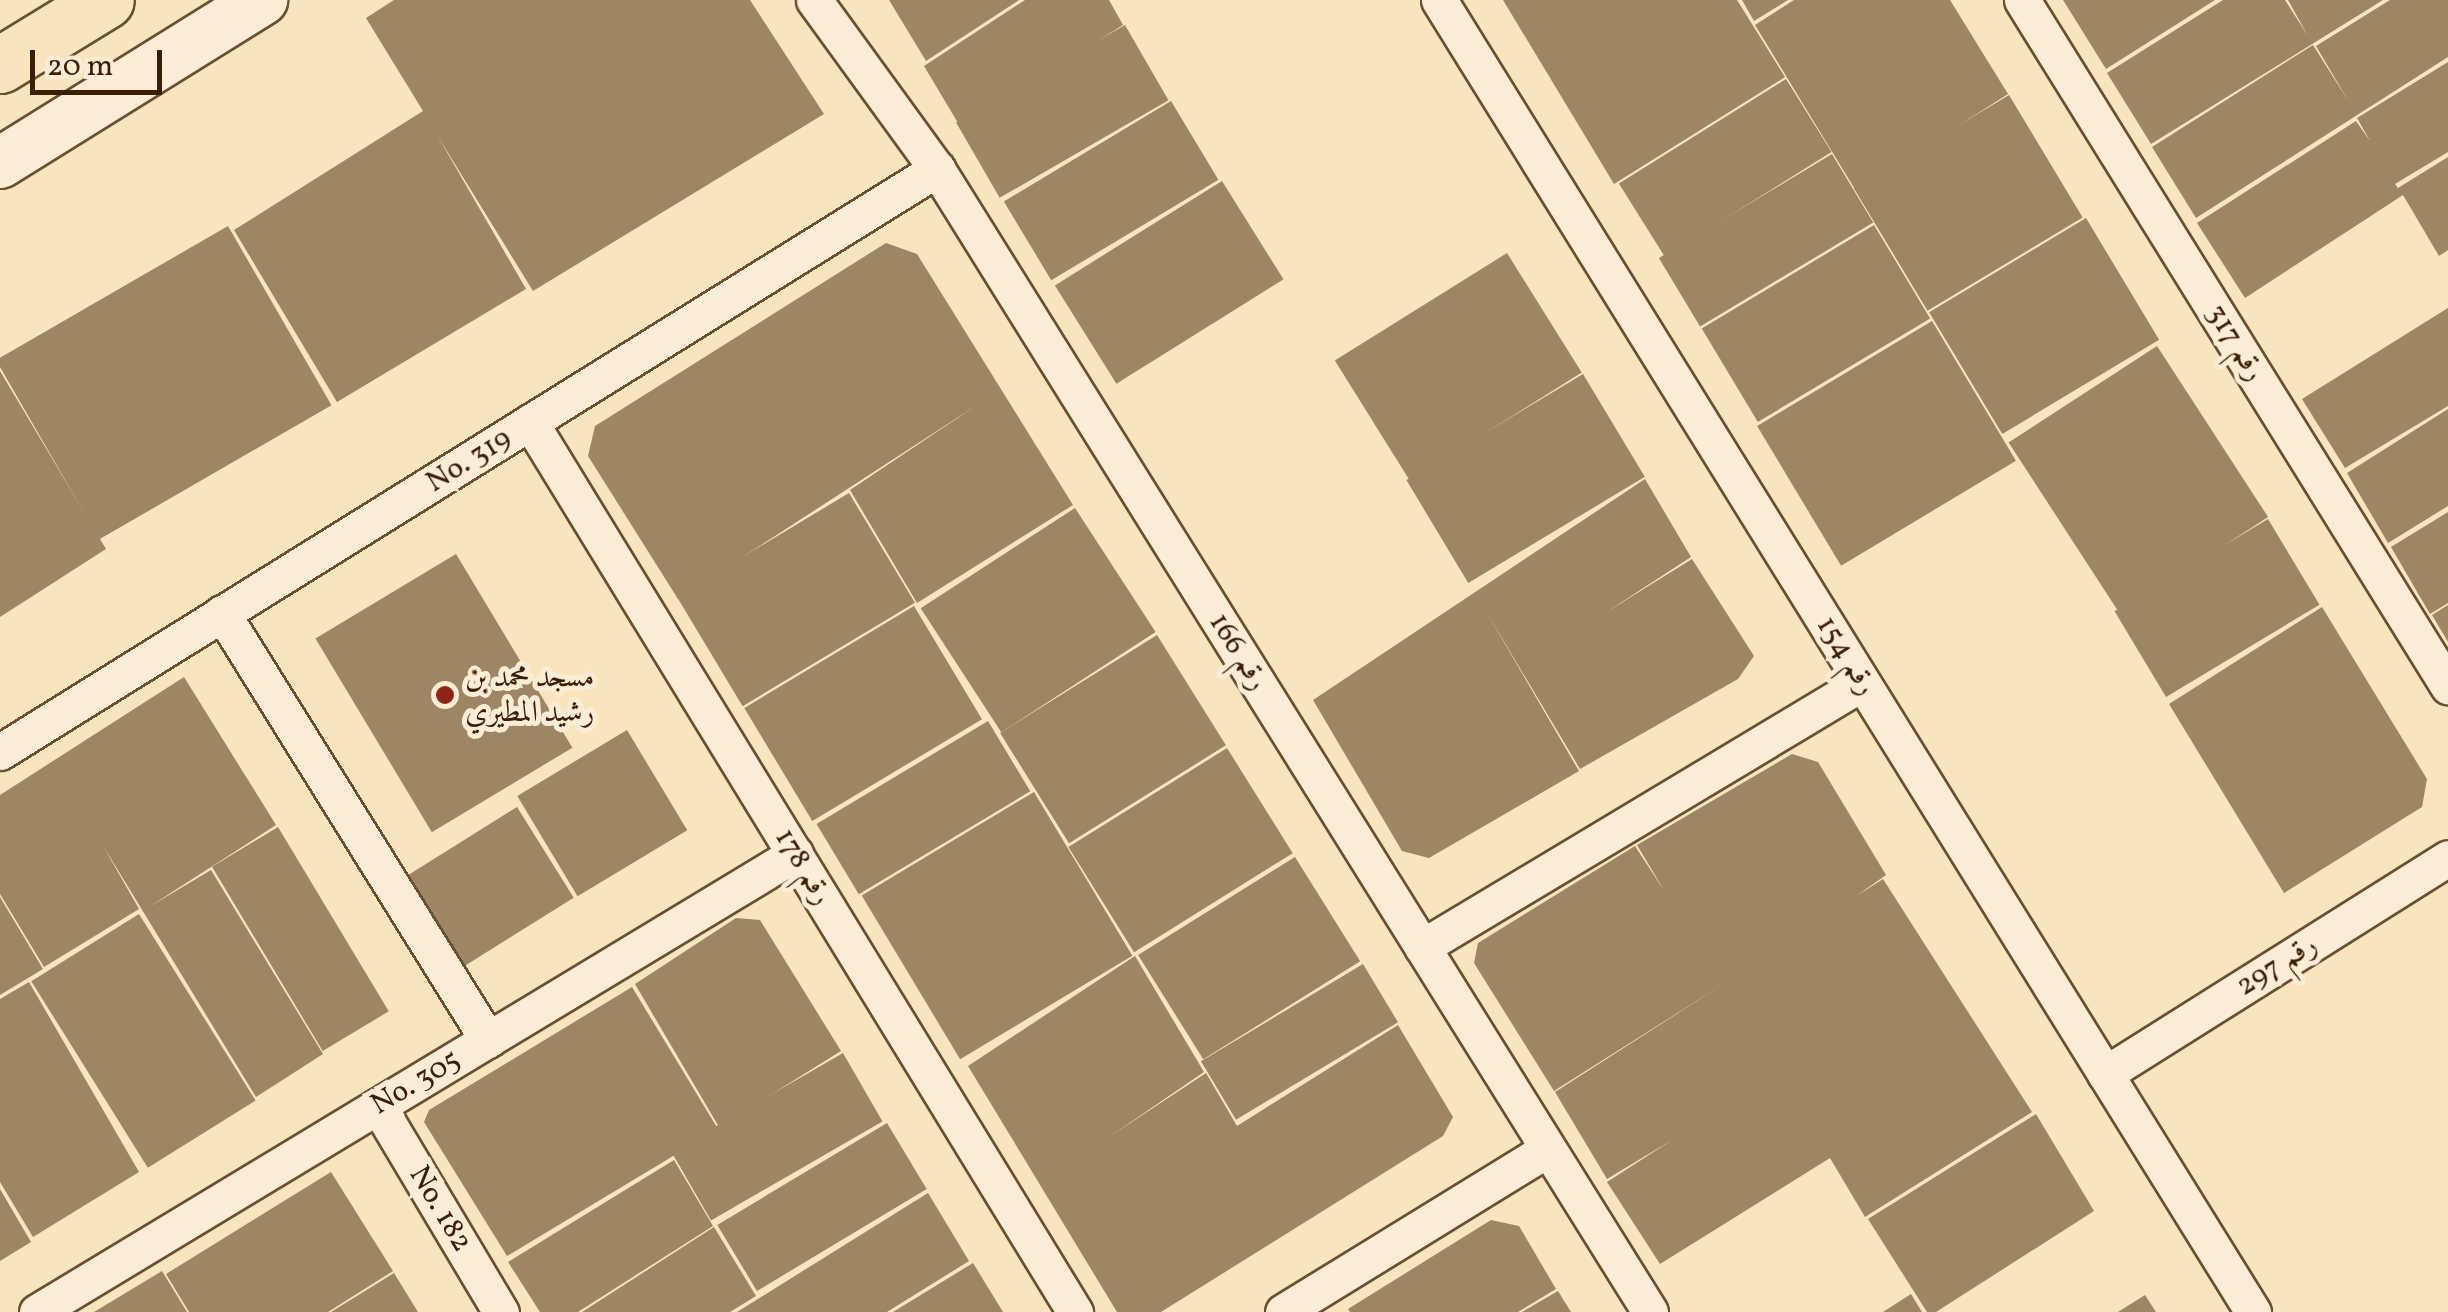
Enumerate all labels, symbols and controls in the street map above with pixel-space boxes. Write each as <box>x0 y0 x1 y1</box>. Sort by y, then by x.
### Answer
scale bar <box>35 30 168 92</box>
text: 20 m <box>47 46 113 88</box>
street label: رقم 317 <box>2197 298 2273 388</box>
street label: No. 319 <box>420 421 518 501</box>
street label: رقم 166 <box>1200 607 1276 697</box>
street label: رقم 154 <box>1808 610 1884 702</box>
place label: مسجد محمد بن رشيد المطيري <box>465 660 595 730</box>
marker: مسجد محمد بن رشيد المطيري <box>434 684 456 706</box>
street label: رقم 178 <box>766 822 840 912</box>
street label: رقم 297 <box>2230 927 2324 1005</box>
street label: No. 305 <box>365 1042 467 1124</box>
street label: No. 182 <box>400 1159 480 1259</box>

